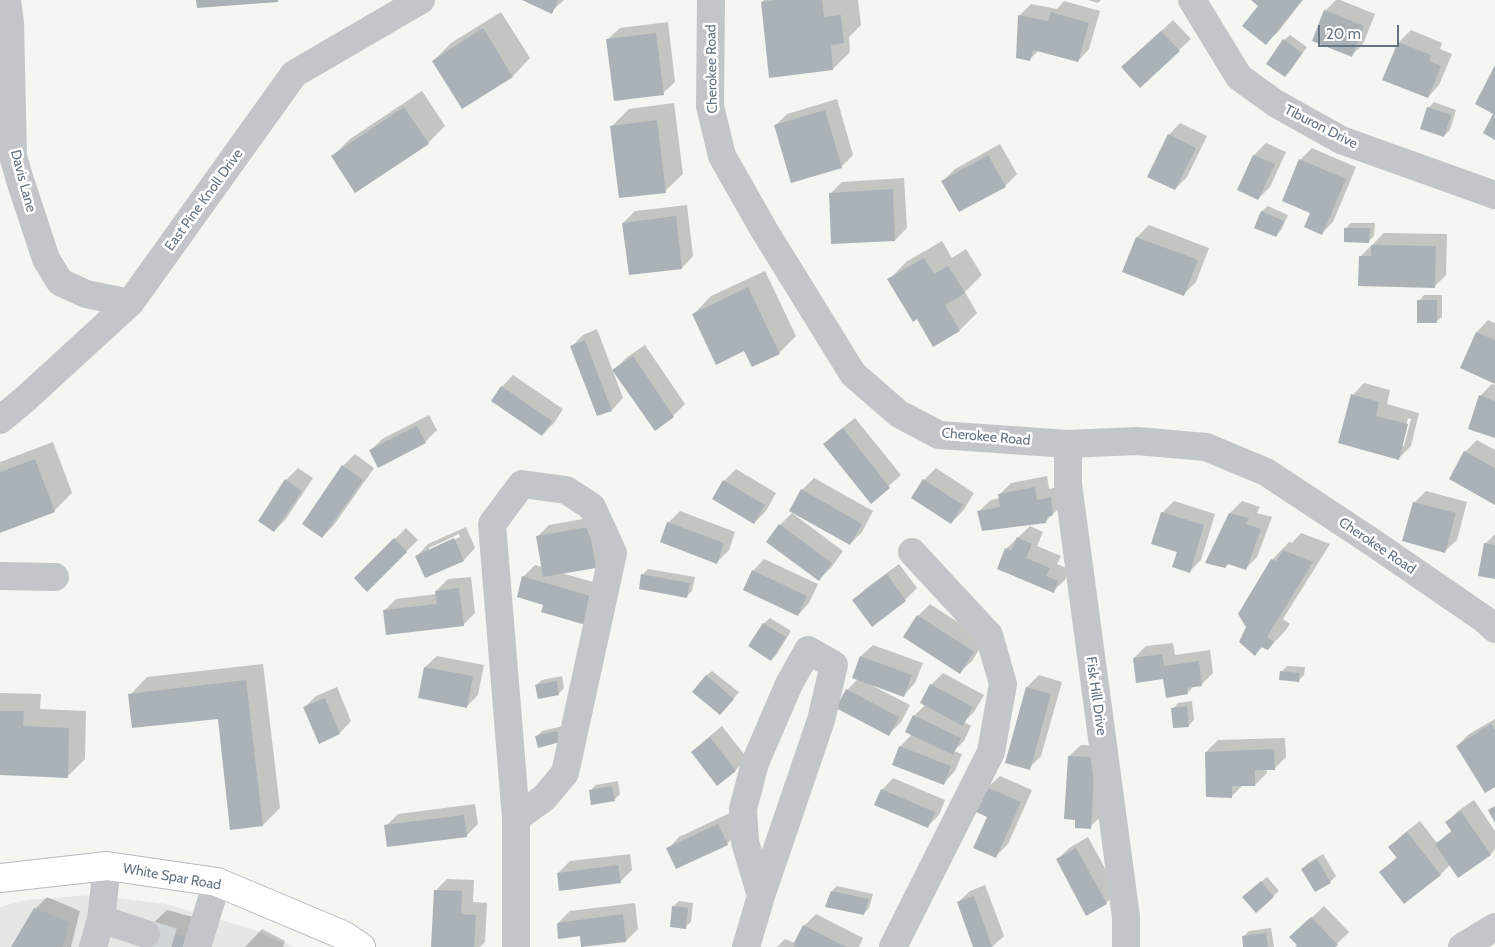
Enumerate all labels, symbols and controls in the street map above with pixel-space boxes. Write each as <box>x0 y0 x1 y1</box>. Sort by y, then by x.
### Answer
scale bar <box>1320 15 1401 47</box>
street label: Cherokee Road <box>703 24 721 114</box>
text: 20 m <box>1326 25 1361 43</box>
street label: Tiburon Drive <box>1282 101 1360 153</box>
street label: East Pine Knoll Drive <box>161 146 247 254</box>
street label: Davis Lane <box>7 148 39 214</box>
street label: Cherokee Road <box>941 425 1031 449</box>
street label: Cherokee Road <box>1335 514 1419 578</box>
street label: Fisk Hill Drive <box>1082 656 1110 736</box>
street label: White Spar Road <box>122 860 222 894</box>

